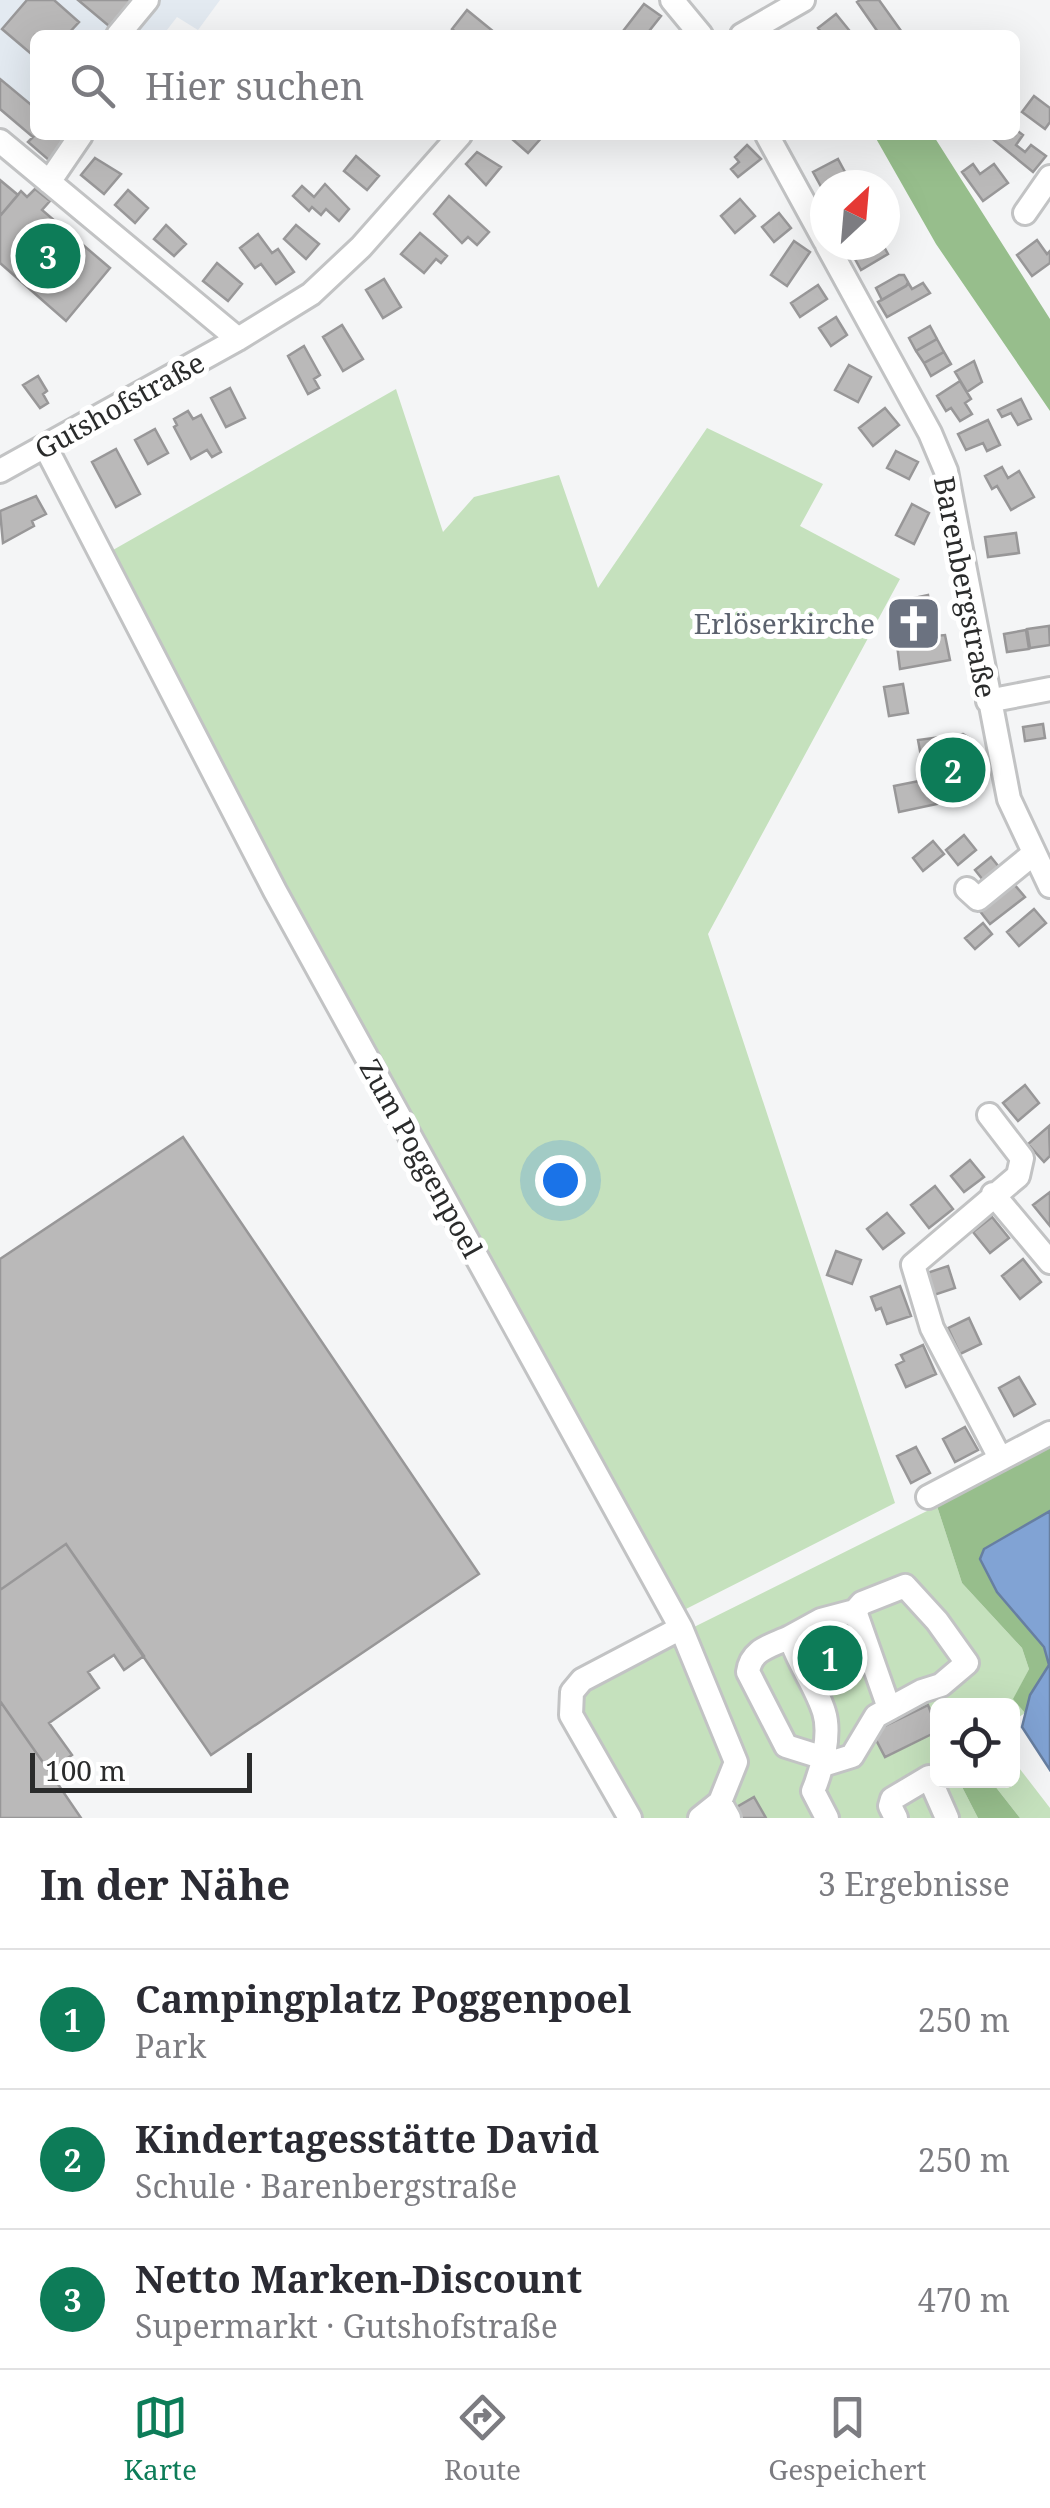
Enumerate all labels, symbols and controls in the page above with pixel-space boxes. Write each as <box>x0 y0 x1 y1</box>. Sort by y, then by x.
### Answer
search box <box>30 30 1020 140</box>
icon: search <box>65 58 120 113</box>
text: Hier suchen <box>145 59 364 111</box>
north arrow <box>810 170 900 260</box>
pin: 3 <box>15 218 80 294</box>
street label: Gutshofstraße <box>27 343 211 467</box>
street label: Barenbergstraße <box>926 473 1006 701</box>
church icon: Erlöserkirche <box>884 593 944 653</box>
place label: Erlöserkirche <box>694 604 875 642</box>
pin: 2 <box>920 732 986 808</box>
street label: Zum Poggenpoel <box>352 1052 492 1264</box>
your location <box>535 1155 586 1206</box>
pin: 1 <box>798 1620 862 1696</box>
map controls <box>930 1698 1020 1788</box>
button: locate <box>930 1698 1020 1788</box>
scale bar <box>30 1748 252 1792</box>
text: 100 m <box>45 1751 126 1789</box>
text: In der Nähe <box>40 1855 290 1912</box>
text: 3 Ergebnisse <box>818 1862 1010 1905</box>
text: Campingplatz Poggenpoel <box>135 1972 631 2024</box>
text: 1 <box>63 1998 82 2041</box>
text: 250 m <box>918 1998 1010 2041</box>
text: Park <box>135 2024 206 2067</box>
text: Kindertagesstätte David <box>135 2112 599 2164</box>
text: 2 <box>63 2138 82 2181</box>
text: 250 m <box>918 2138 1010 2181</box>
text: Schule · Barenbergstraße <box>135 2164 517 2207</box>
text: Netto Marken-Discount <box>135 2252 582 2304</box>
text: 3 <box>63 2278 82 2321</box>
text: 470 m <box>918 2278 1010 2321</box>
text: Supermarkt · Gutshofstraße <box>135 2304 558 2347</box>
tab: Karte <box>124 2390 197 2488</box>
tab: Route <box>444 2390 521 2488</box>
tab: Gespeichert <box>768 2390 926 2488</box>

